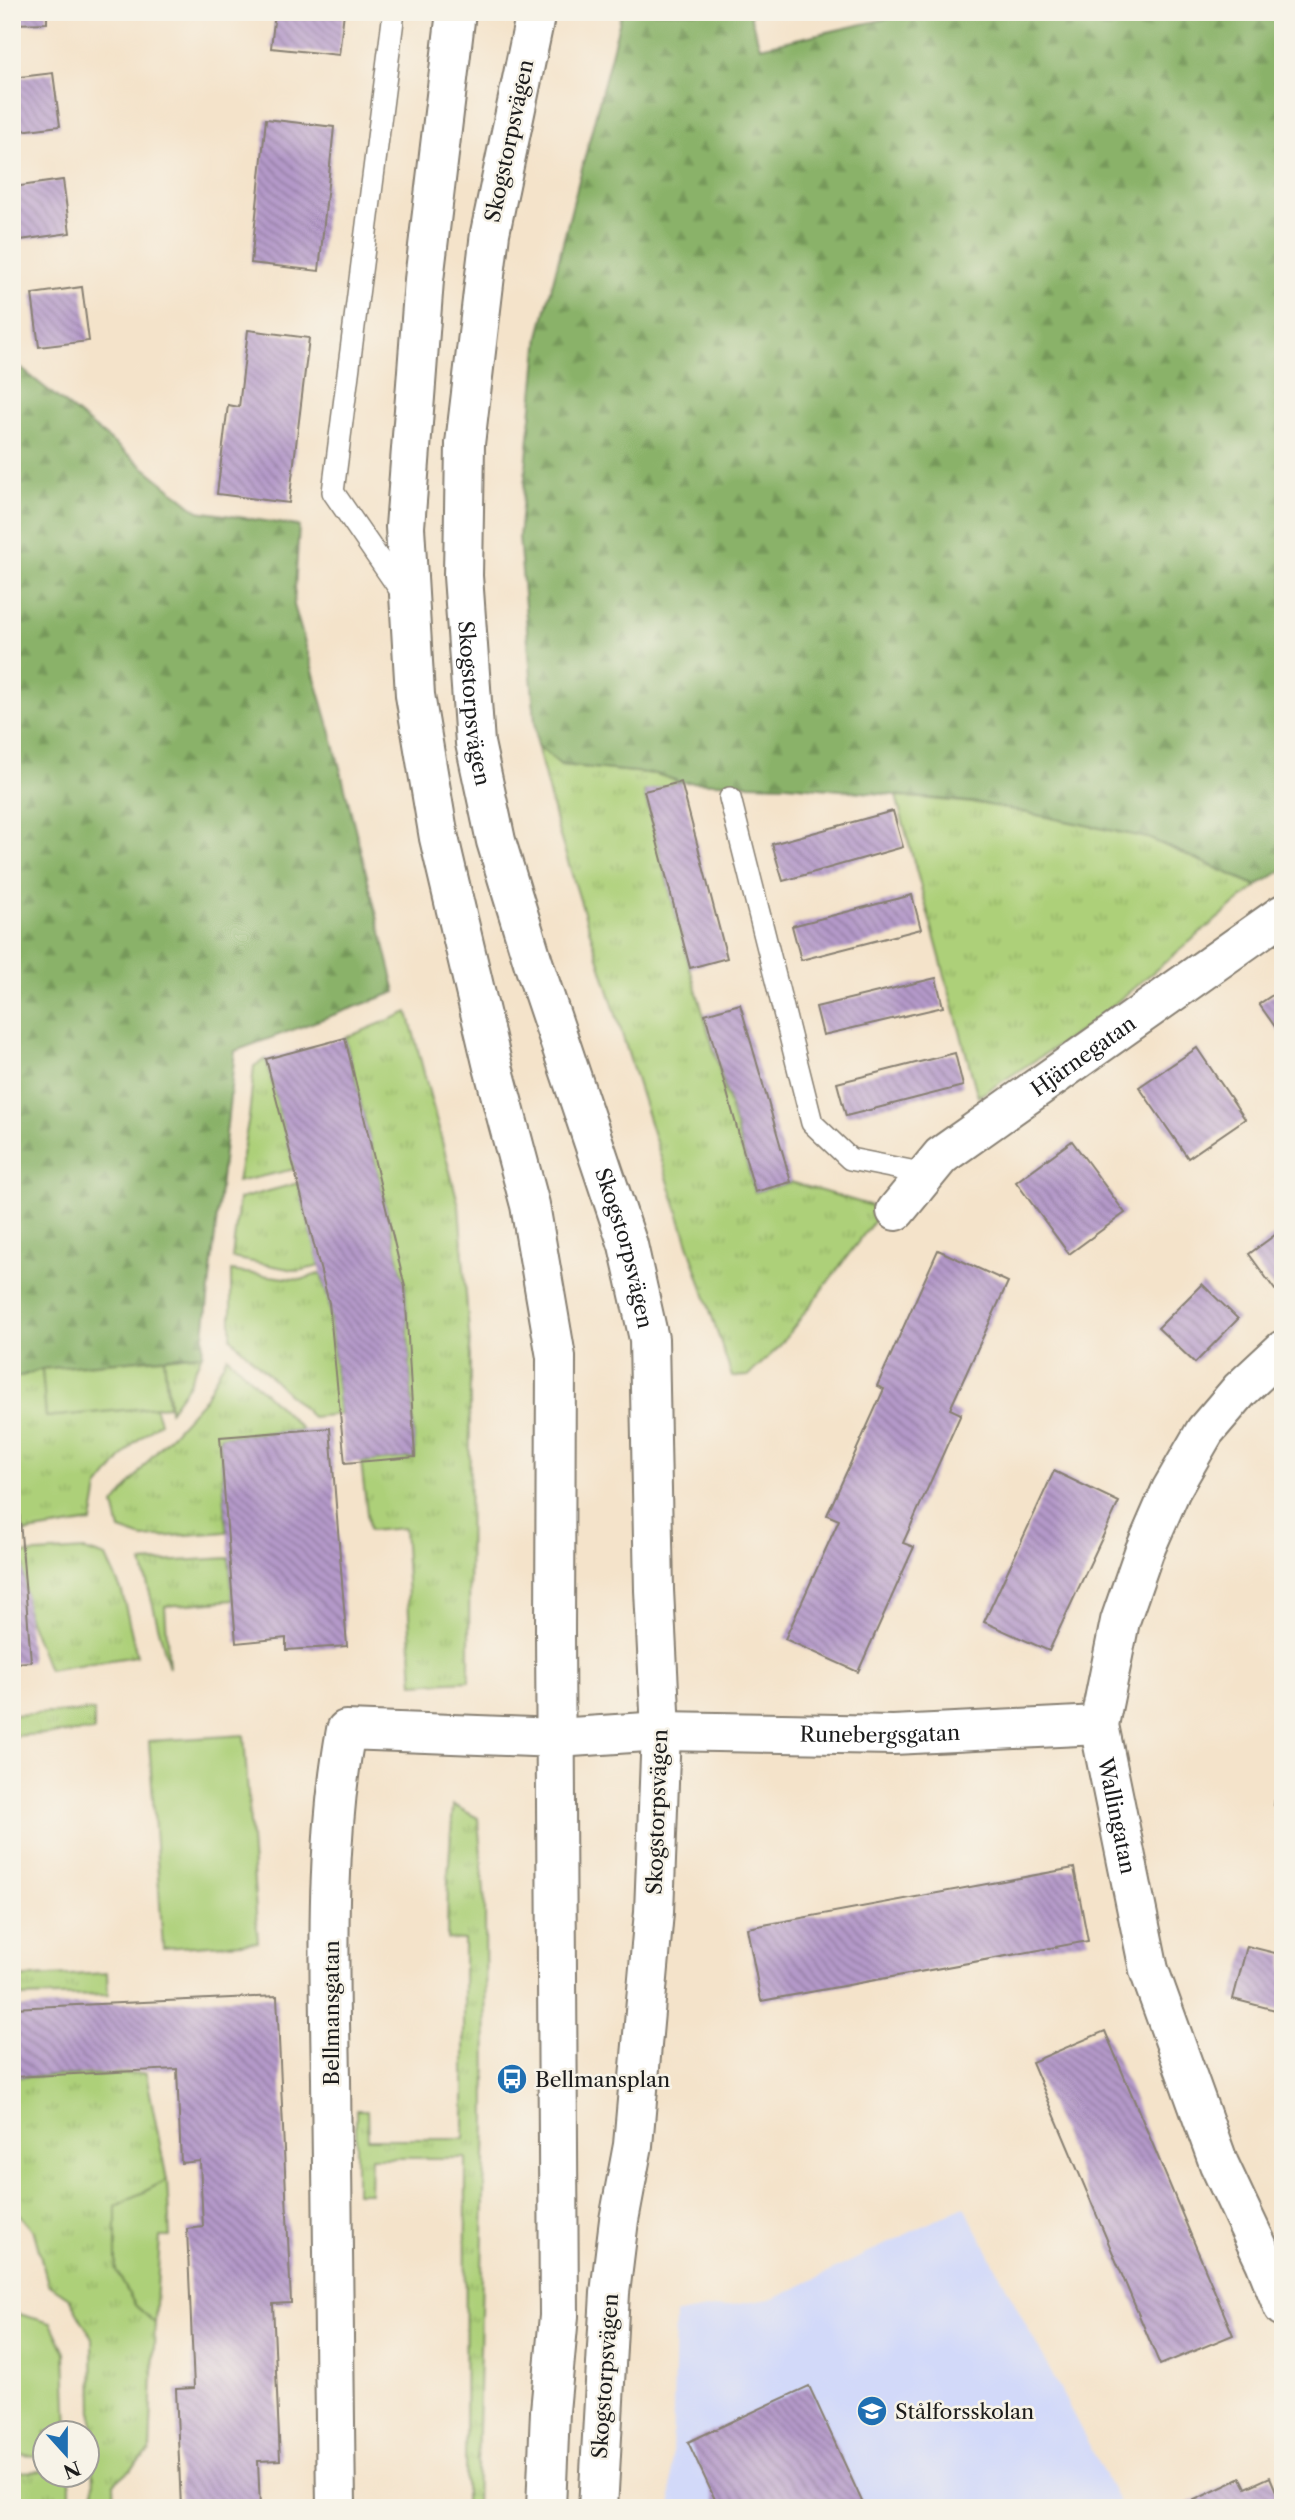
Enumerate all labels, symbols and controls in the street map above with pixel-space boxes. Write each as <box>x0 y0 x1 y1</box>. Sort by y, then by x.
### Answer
street label: Skogstorpsvägen <box>480 57 538 225</box>
street label: Skogstorpsvägen <box>454 620 496 788</box>
street label: Hjärnegatan <box>1026 1010 1140 1101</box>
street label: Skogstorpsvägen <box>590 1164 659 1331</box>
street label: Runebergsgatan <box>800 1719 961 1748</box>
street label: Skogstorpsvägen <box>642 1729 672 1895</box>
street label: Wallingatan <box>1093 1754 1142 1876</box>
street label: Bellmansgatan <box>319 1940 344 2086</box>
bus stop icon: Bellmansplan <box>495 2062 529 2096</box>
place label: Bellmansplan <box>535 2067 670 2092</box>
street label: Skogstorpsvägen <box>587 2292 623 2460</box>
school or university icon: Stålforsskolan <box>855 2394 889 2428</box>
place label: Stålforsskolan <box>895 2399 1034 2424</box>
north arrow <box>32 2418 102 2488</box>
text: N <box>60 2456 84 2483</box>

